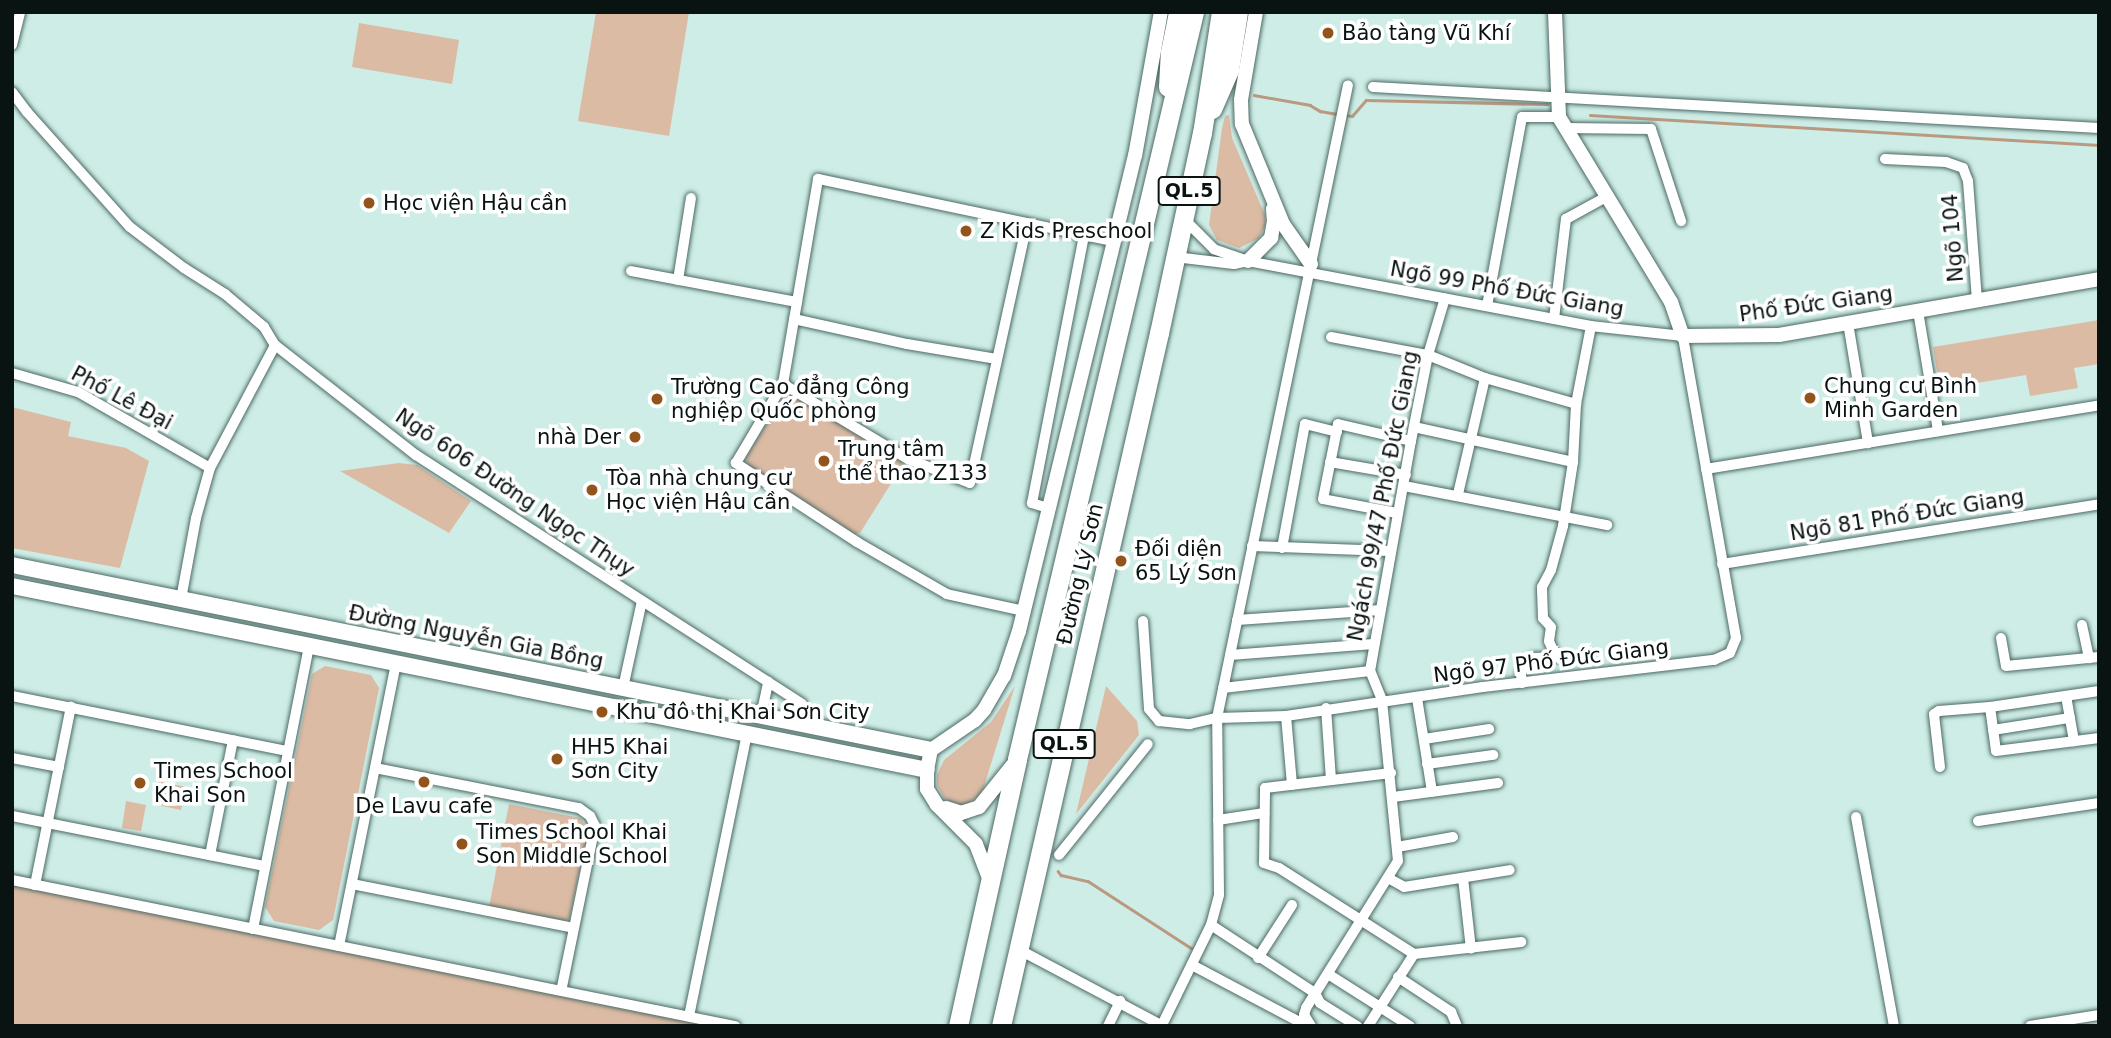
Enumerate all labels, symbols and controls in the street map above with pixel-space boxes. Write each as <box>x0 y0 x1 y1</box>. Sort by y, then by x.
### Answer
place label: Bảo tàng Vũ Khí <box>1342 20 1510 46</box>
marker: Bảo tàng Vũ Khí <box>1320 25 1336 41</box>
road number: QL.5 <box>1158 176 1220 206</box>
place label: Học viện Hậu cần <box>383 190 567 216</box>
street label: Ngõ 104 <box>1937 193 1969 283</box>
marker: Học viện Hậu cần <box>361 195 377 211</box>
place label: Z Kids Preschool <box>980 218 1152 244</box>
marker: Z Kids Preschool <box>958 223 974 239</box>
street label: Ngõ 99 Phố Đức Giang <box>1388 256 1626 322</box>
street label: Phố Đức Giang <box>1738 281 1894 327</box>
street label: Ngách 99/47 Phố Đức Giang <box>1342 349 1424 643</box>
street label: Phố Lê Đại <box>67 361 177 435</box>
place label: Chung cư Bình Minh Garden <box>1824 373 1977 423</box>
place label: Trường Cao đẳng Công nghiệp Quốc phòng <box>671 374 910 424</box>
marker: Chung cư Bình Minh Garden <box>1802 390 1818 406</box>
marker: Trường Cao đẳng Công nghiệp Quốc phòng <box>649 391 665 407</box>
street label: Ngõ 606 Đường Ngọc Thụy <box>391 403 639 583</box>
place label: nhà Der <box>537 424 621 450</box>
marker: nhà Der <box>627 429 643 445</box>
place label: Trung tâm thể thao Z133 <box>838 436 988 486</box>
marker: Trung tâm thể thao Z133 <box>816 453 832 469</box>
place label: Tòa nhà chung cư Học viện Hậu cần <box>606 465 791 515</box>
marker: Tòa nhà chung cư Học viện Hậu cần <box>584 482 600 498</box>
street label: Ngõ 81 Phố Đức Giang <box>1788 484 2026 546</box>
street label: Đường Lý Sơn <box>1052 501 1108 647</box>
place label: Đối diện 65 Lý Sơn <box>1135 536 1237 586</box>
marker: Đối diện 65 Lý Sơn <box>1113 553 1129 569</box>
street label: Đường Nguyễn Gia Bồng <box>346 600 606 674</box>
street label: Ngõ 97 Phố Đức Giang <box>1432 634 1670 688</box>
place label: Khu đô thị Khai Sơn City <box>616 699 870 725</box>
marker: Khu đô thị Khai Sơn City <box>594 704 610 720</box>
road number: QL.5 <box>1032 729 1096 760</box>
place label: HH5 Khai Sơn City <box>571 734 668 784</box>
marker: HH5 Khai Sơn City <box>549 751 565 767</box>
place label: Times School Khai Son <box>154 758 293 808</box>
marker: De Lavu cafe <box>416 774 432 790</box>
marker: Times School Khai Son <box>132 775 148 791</box>
place label: De Lavu cafe <box>355 793 493 819</box>
place label: Times School Khai Son Middle School <box>476 819 668 869</box>
marker: Times School Khai Son Middle School <box>454 836 470 852</box>

